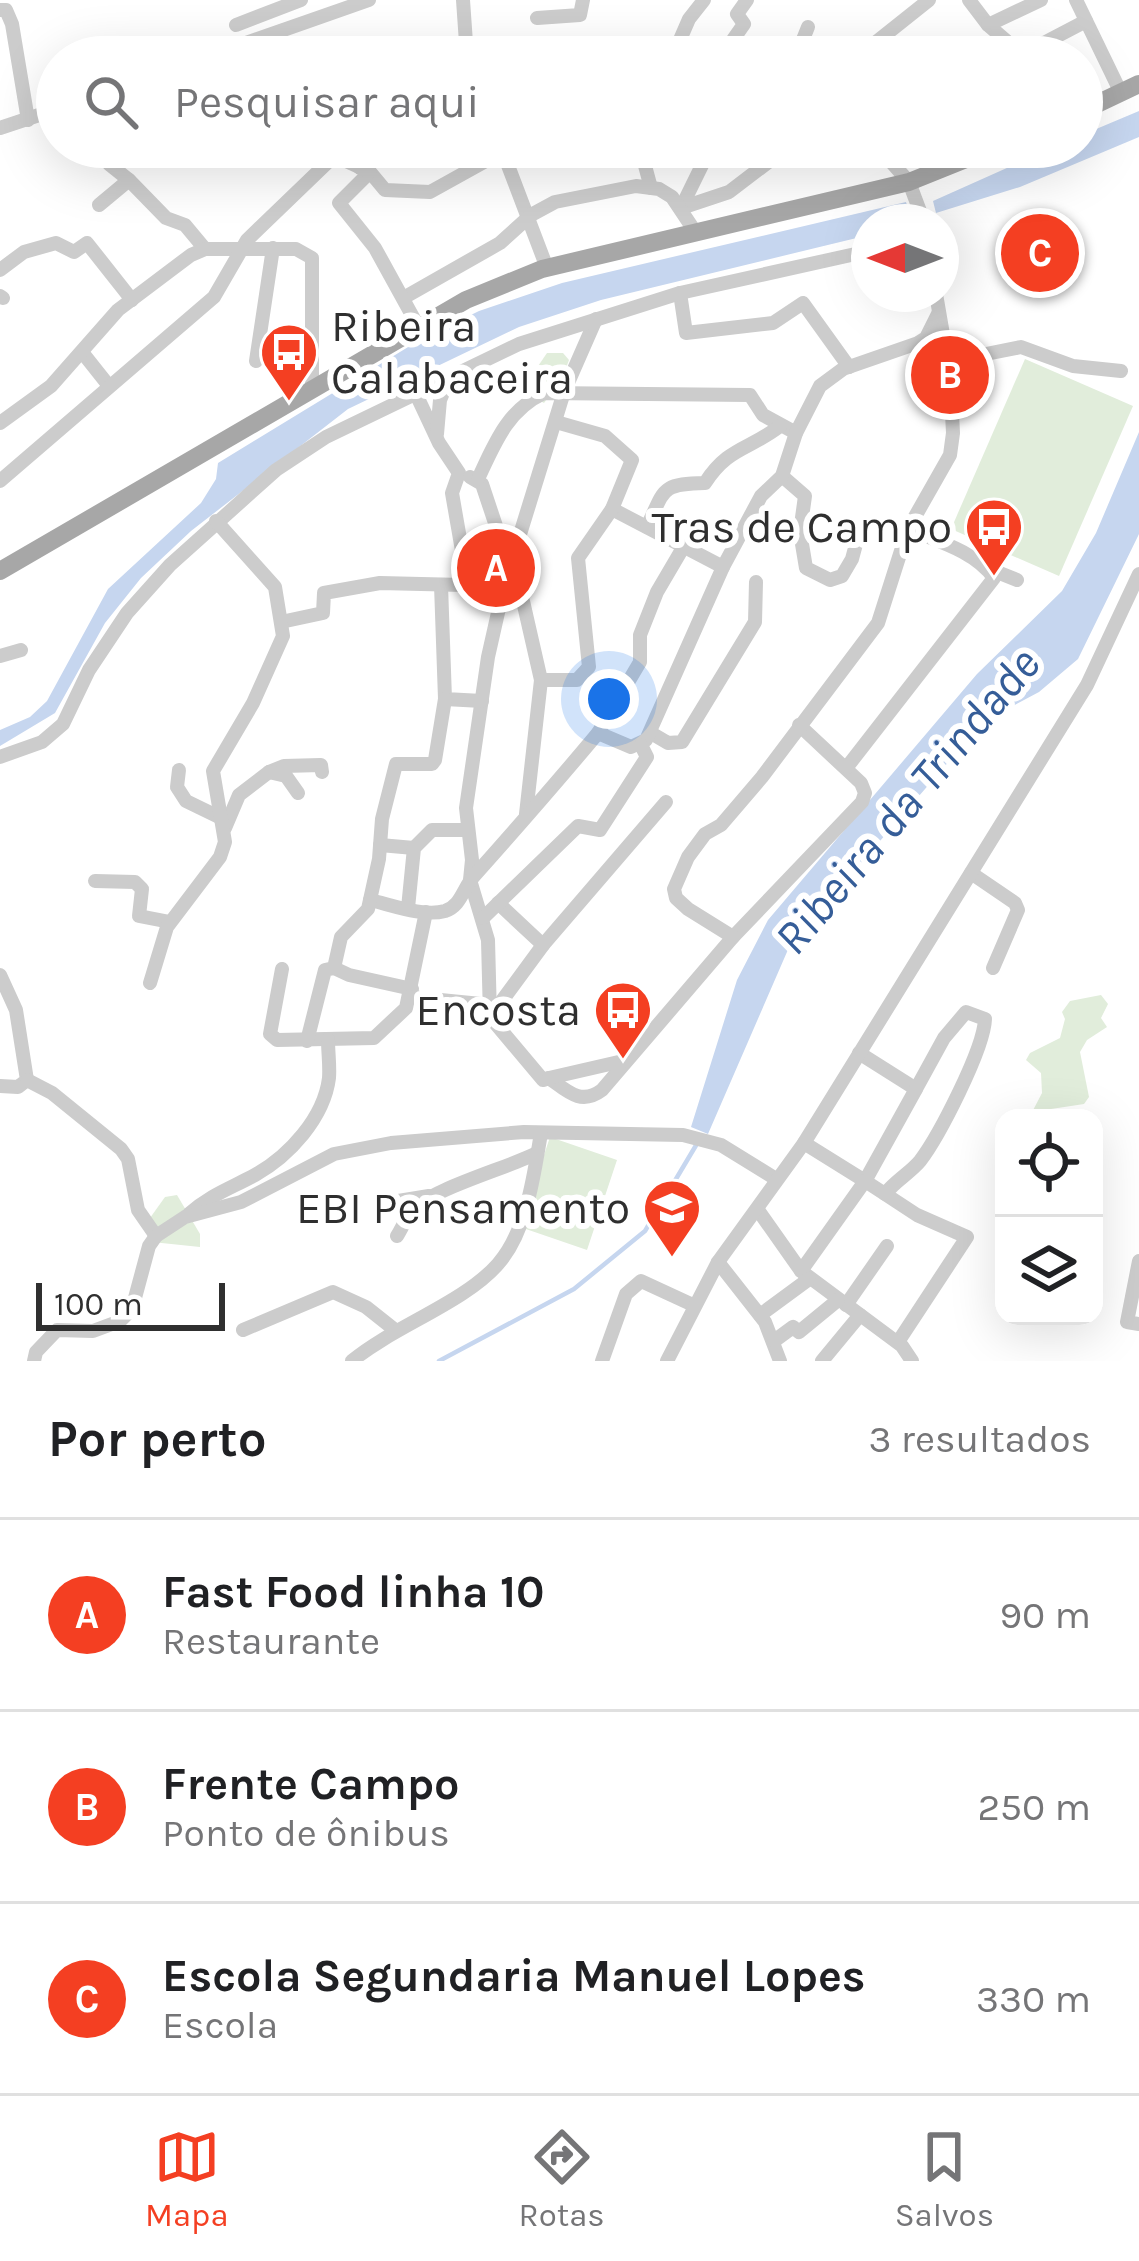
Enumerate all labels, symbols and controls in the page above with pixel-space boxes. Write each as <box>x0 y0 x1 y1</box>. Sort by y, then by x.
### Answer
search box <box>36 36 1103 168</box>
icon: search <box>78 69 144 135</box>
text: Pesquisar aqui <box>174 76 480 128</box>
north arrow <box>851 204 959 312</box>
pin: C <box>1001 208 1079 298</box>
place label: Ribeira Calabaceira <box>331 300 573 404</box>
bus stop icon: Ribeira Calabaceira <box>258 321 320 403</box>
pin: B <box>911 330 989 420</box>
bus stop icon: Tras de Campo <box>963 496 1025 578</box>
place label: Tras de Campo <box>652 501 952 553</box>
pin: A <box>457 523 535 613</box>
water label: Ribeira da Trindade <box>763 636 1051 966</box>
your location <box>579 669 639 729</box>
bus stop icon: Encosta <box>592 979 654 1061</box>
place label: Encosta <box>415 984 581 1036</box>
map controls <box>995 1109 1103 1325</box>
button: locate <box>995 1109 1103 1217</box>
school or university icon: EBI Pensamento <box>641 1177 703 1259</box>
place label: EBI Pensamento <box>296 1182 630 1234</box>
button: layers <box>995 1217 1103 1325</box>
scale bar <box>36 1277 225 1330</box>
text: 100 m <box>54 1285 143 1323</box>
text: Por perto <box>48 1409 267 1469</box>
text: 3 resultados <box>869 1416 1091 1462</box>
text: Fast Food linha 10 <box>162 1566 545 1618</box>
text: A <box>75 1592 99 1638</box>
text: 90 m <box>999 1592 1091 1638</box>
text: Restaurante <box>162 1618 380 1664</box>
text: Frente Campo <box>162 1758 460 1810</box>
text: B <box>74 1784 100 1830</box>
text: 250 m <box>977 1784 1091 1830</box>
text: Ponto de ônibus <box>162 1810 450 1856</box>
text: Escola Segundaria Manuel Lopes <box>162 1950 866 2002</box>
text: C <box>75 1976 99 2022</box>
text: 330 m <box>976 1976 1091 2022</box>
text: Escola <box>162 2002 278 2048</box>
tab: Mapa <box>145 2124 229 2234</box>
tab: Rotas <box>519 2124 605 2234</box>
tab: Salvos <box>895 2124 994 2234</box>

